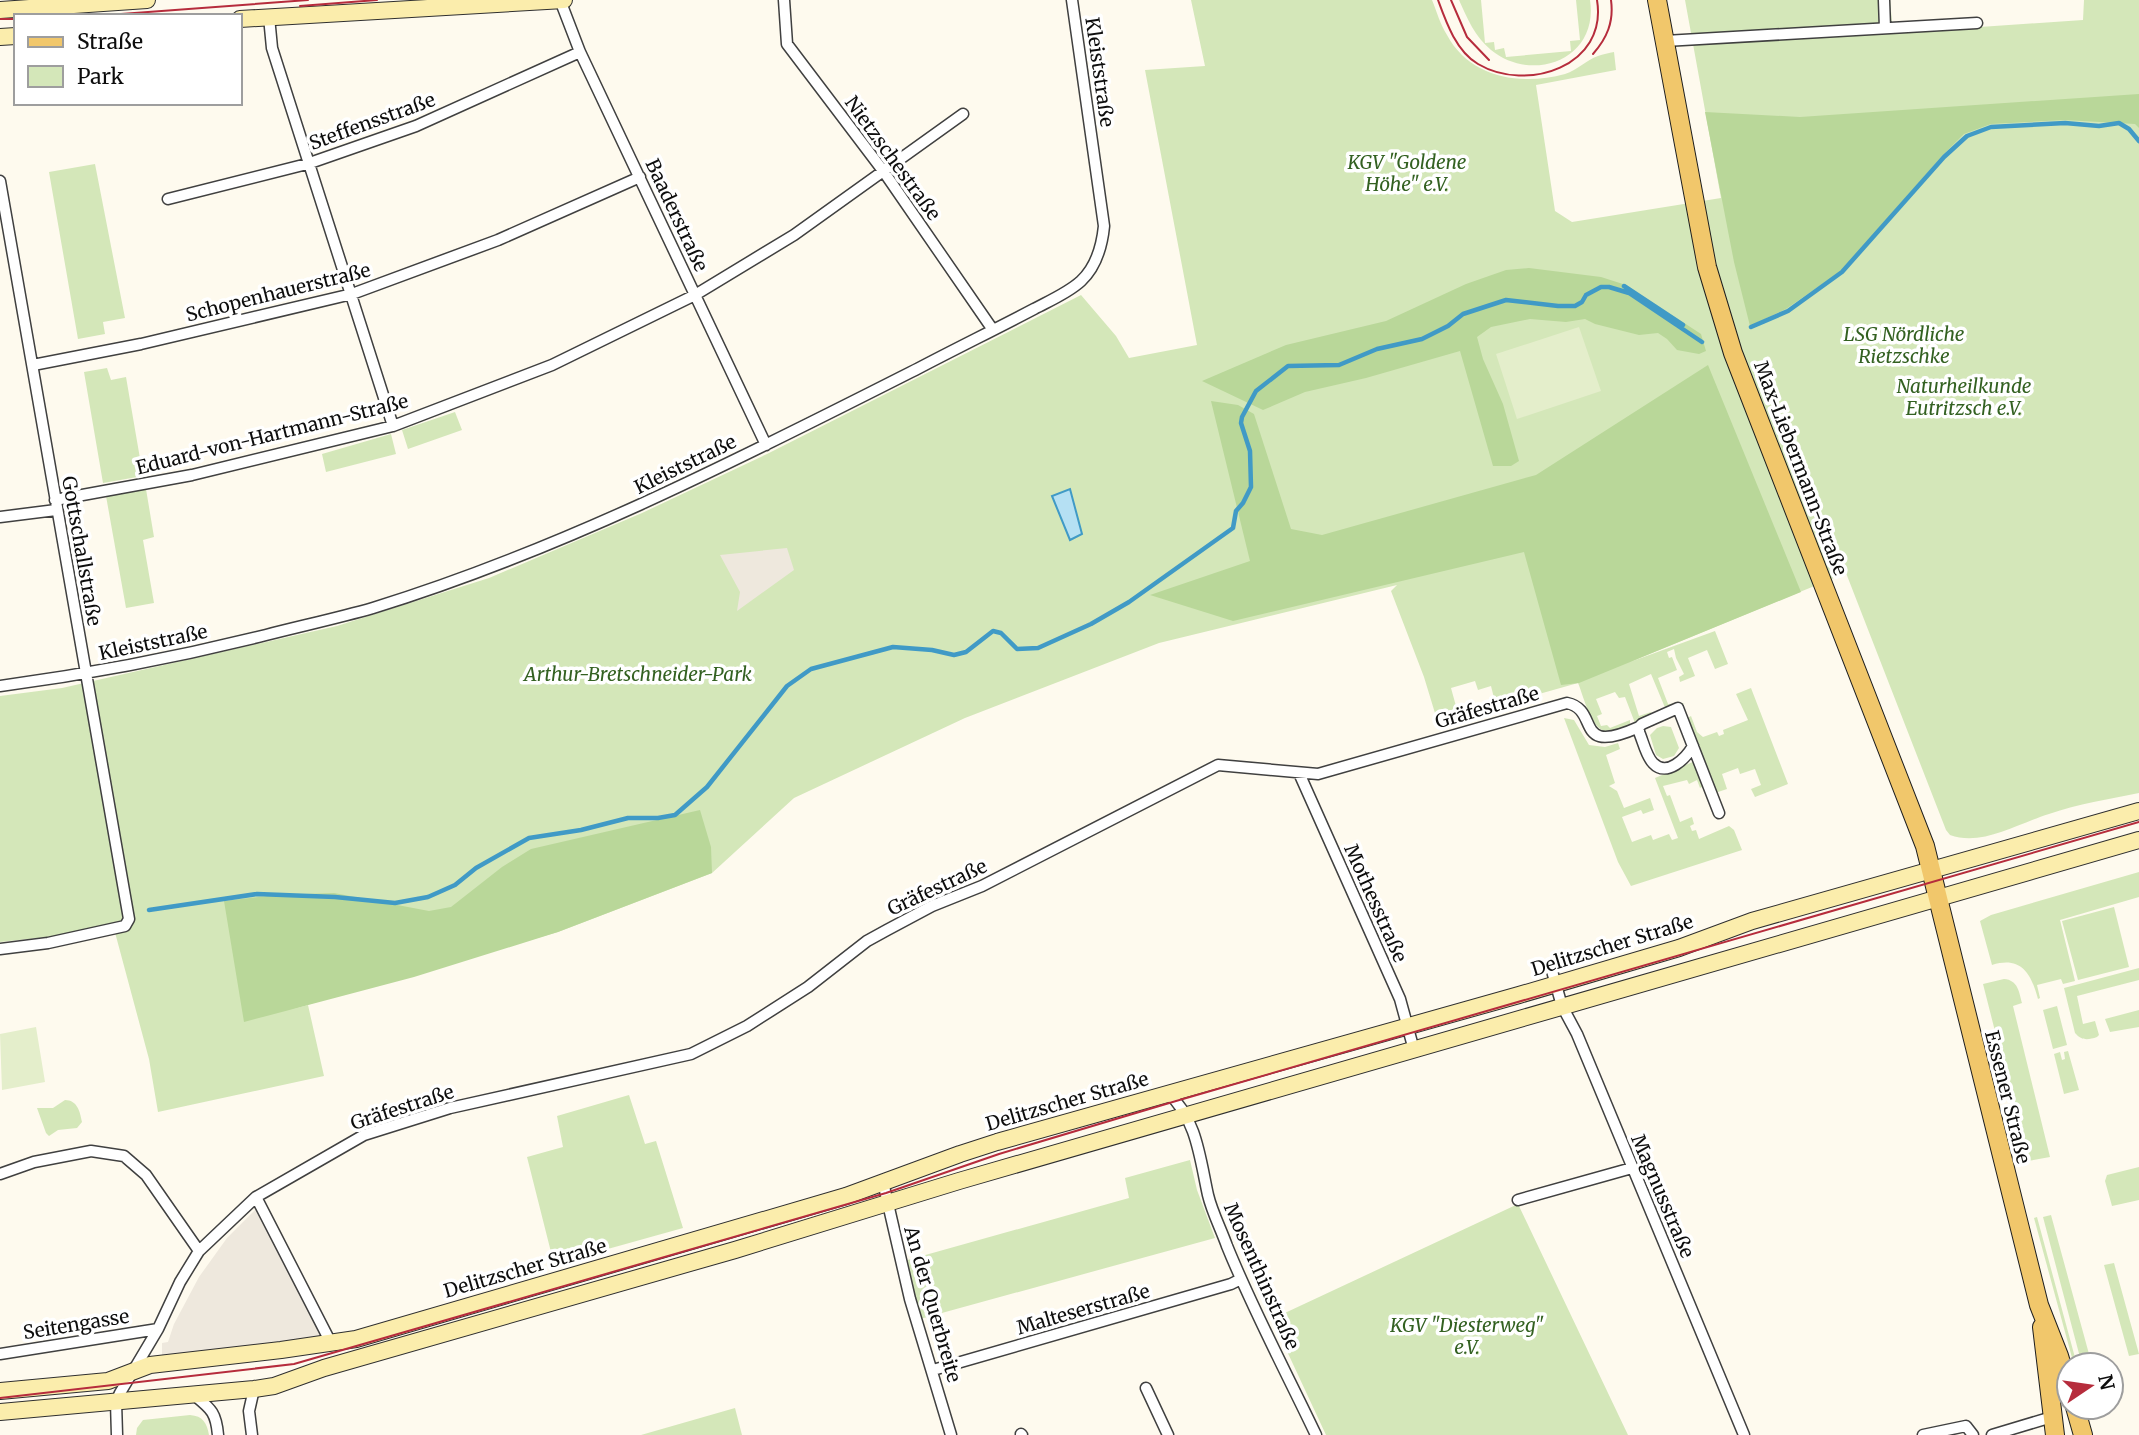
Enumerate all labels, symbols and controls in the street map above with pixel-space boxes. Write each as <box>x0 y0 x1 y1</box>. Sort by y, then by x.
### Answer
legend <box>14 14 242 105</box>
street label: Kleiststraße <box>1080 16 1120 129</box>
text: Straße <box>77 28 143 55</box>
text: Park <box>77 63 124 90</box>
street label: Steffensstraße <box>306 87 438 155</box>
street label: Nietzschestraße <box>840 91 946 225</box>
park label: KGV "Goldene Höhe" e.V. <box>1346 150 1467 196</box>
street label: Baaderstraße <box>640 155 714 275</box>
street label: Schopenhauerstraße <box>183 257 373 327</box>
park label: LSG Nördliche Rietzschke <box>1843 322 1965 368</box>
street label: Max-Liebermann-Straße <box>1749 357 1853 579</box>
park label: Naturheilkunde Eutritzsch e.V. <box>1896 374 2032 420</box>
street label: Eduard-von-Hartmann-Straße <box>133 388 411 479</box>
street label: Kleiststraße <box>630 429 740 499</box>
street label: Gottschallstraße <box>57 474 107 628</box>
street label: Kleiststraße <box>96 619 210 665</box>
park label: Arthur-Bretschneider-Park <box>522 662 753 686</box>
street label: Gräfestraße <box>1432 681 1542 733</box>
street label: Mothesstraße <box>1339 840 1413 966</box>
street label: Gräfestraße <box>883 853 991 920</box>
street label: Delitzscher Straße <box>1528 909 1696 981</box>
street label: Essener Straße <box>1980 1028 2036 1166</box>
street label: Delitzscher Straße <box>983 1066 1151 1136</box>
street label: Gräfestraße <box>347 1079 457 1135</box>
street label: Magnusstraße <box>1626 1131 1700 1262</box>
street label: Mosenthinstraße <box>1219 1199 1305 1353</box>
street label: An der Querbreite <box>899 1222 967 1385</box>
street label: Delitzscher Straße <box>441 1233 609 1303</box>
street label: Malteserstraße <box>1014 1279 1152 1339</box>
street label: Seitengasse <box>21 1304 131 1344</box>
park label: KGV "Diesterweg" e.V. <box>1389 1313 1544 1359</box>
north arrow <box>2055 1351 2125 1421</box>
text: N <box>2093 1372 2120 1392</box>

